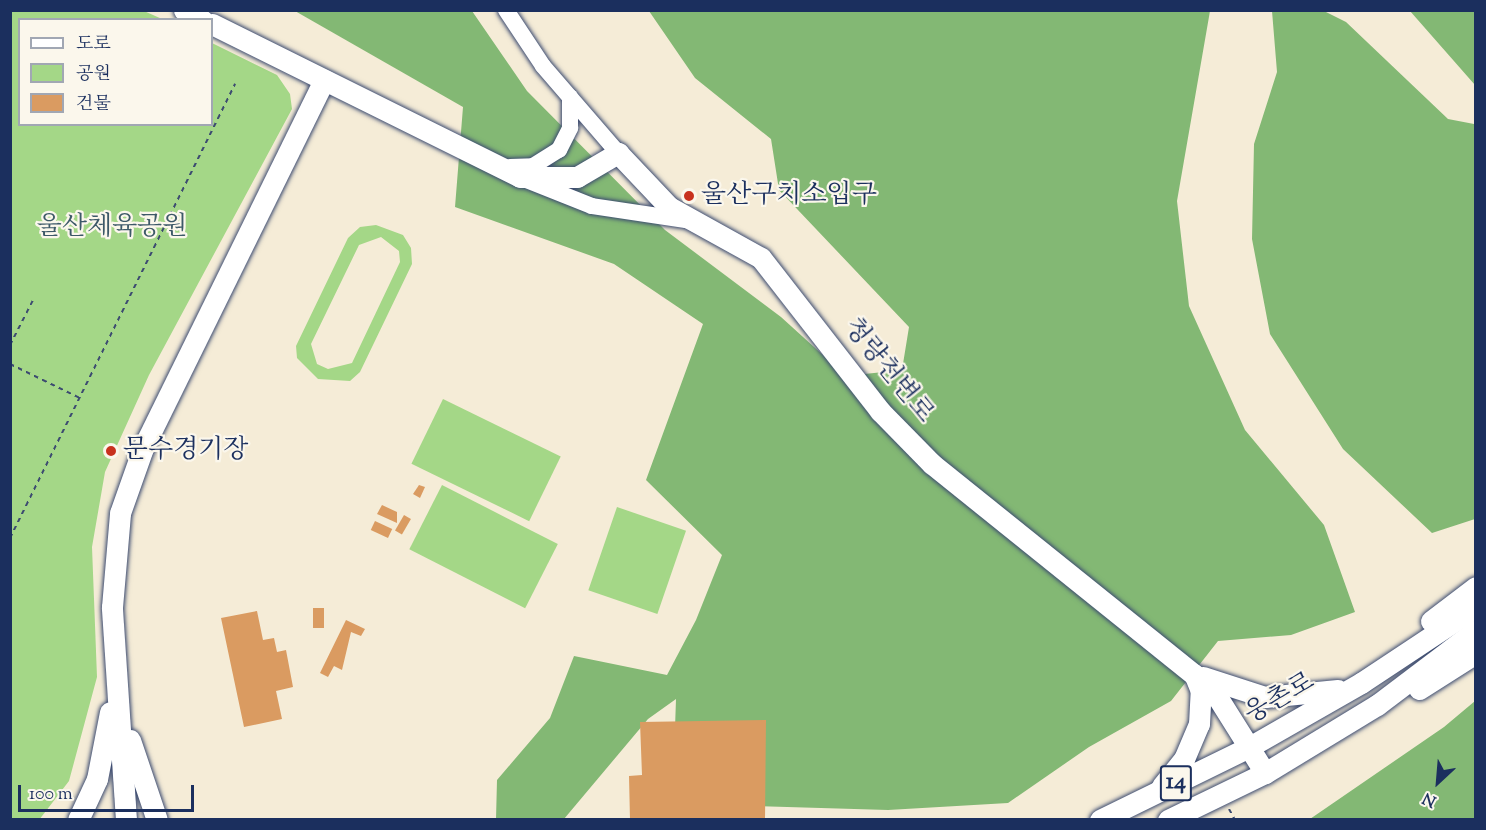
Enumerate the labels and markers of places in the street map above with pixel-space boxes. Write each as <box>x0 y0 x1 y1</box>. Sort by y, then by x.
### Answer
place label: 울산구치소입구 <box>701 180 877 212</box>
marker: 울산구치소입구 <box>682 189 696 203</box>
place label: 문수경기장 <box>123 435 249 467</box>
marker: 문수경기장 <box>104 444 118 458</box>

